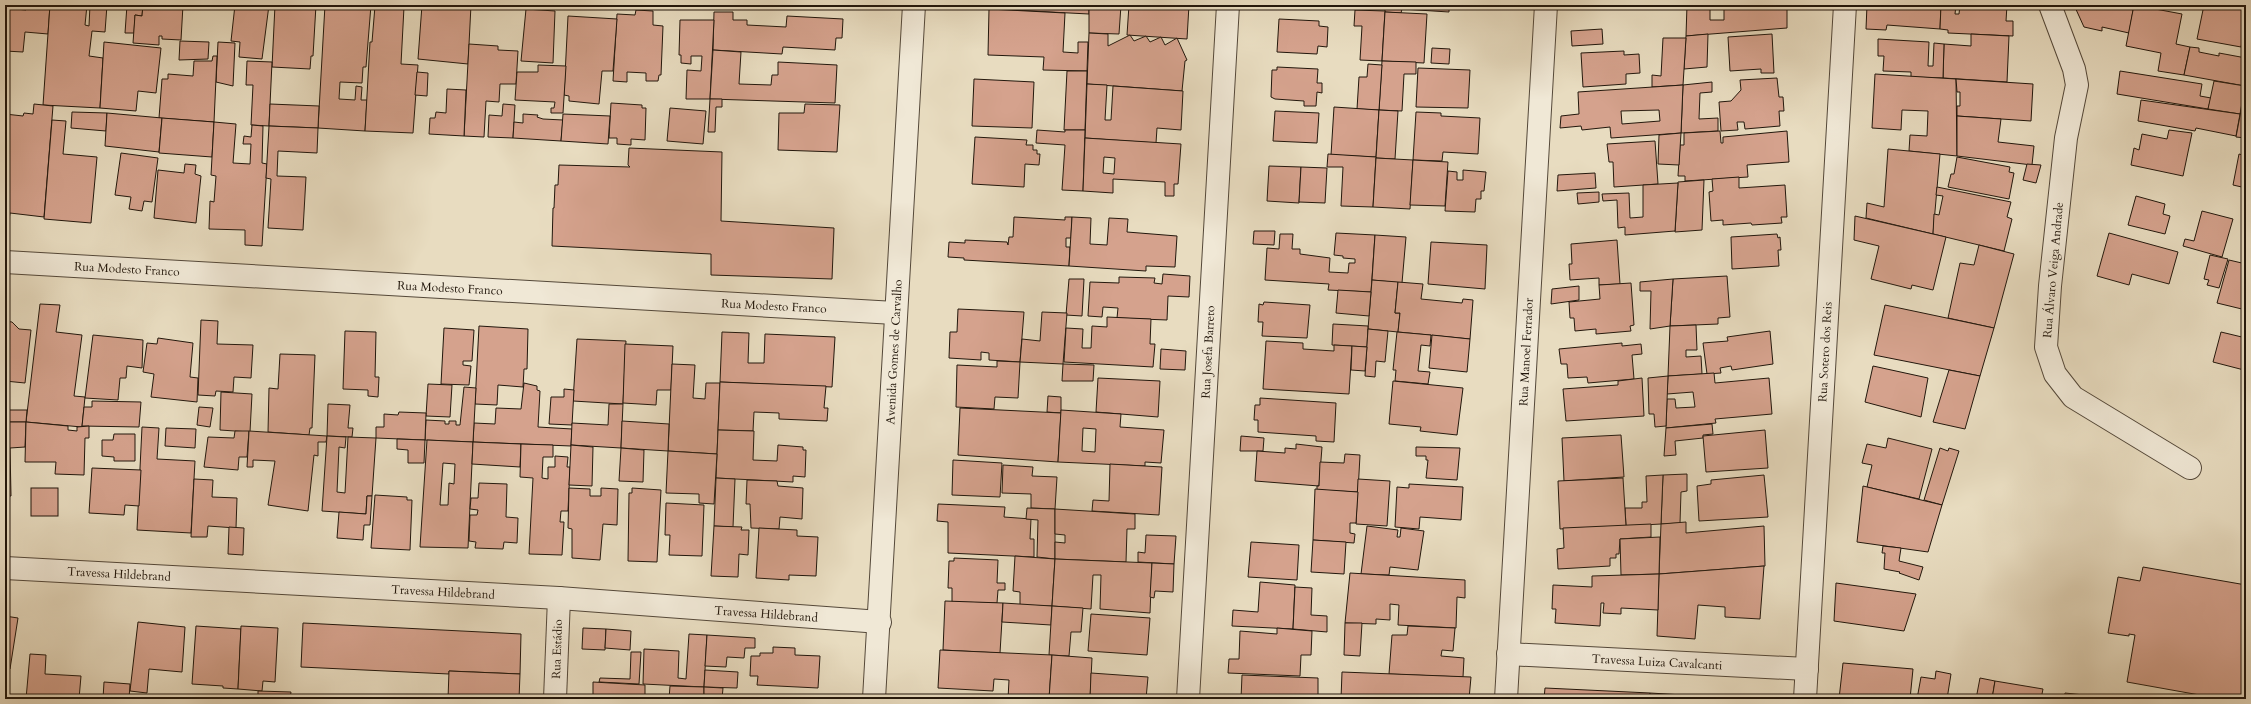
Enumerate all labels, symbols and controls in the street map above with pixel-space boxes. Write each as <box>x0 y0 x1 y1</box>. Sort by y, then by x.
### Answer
street label: Rua Álvaro Veiga Andrade <box>2038 201 2067 339</box>
street label: Rua Modesto Franco <box>74 258 181 280</box>
street label: Rua Modesto Franco <box>397 277 504 299</box>
street label: Avenida Gomes de Carvalho <box>882 279 906 425</box>
street label: Rua Modesto Franco <box>721 295 828 317</box>
street label: Rua Manoel Ferrador <box>1515 297 1537 407</box>
street label: Rua Sotero dos Reis <box>1814 301 1836 403</box>
street label: Rua Josefa Barreto <box>1198 305 1218 399</box>
street label: Travessa Hildebrand <box>67 563 172 585</box>
street label: Travessa Hildebrand <box>391 581 496 603</box>
street label: Travessa Hildebrand <box>714 602 819 626</box>
street label: Rua Estádio <box>548 618 566 679</box>
street label: Travessa Luiza Cavalcanti <box>1591 651 1723 673</box>

